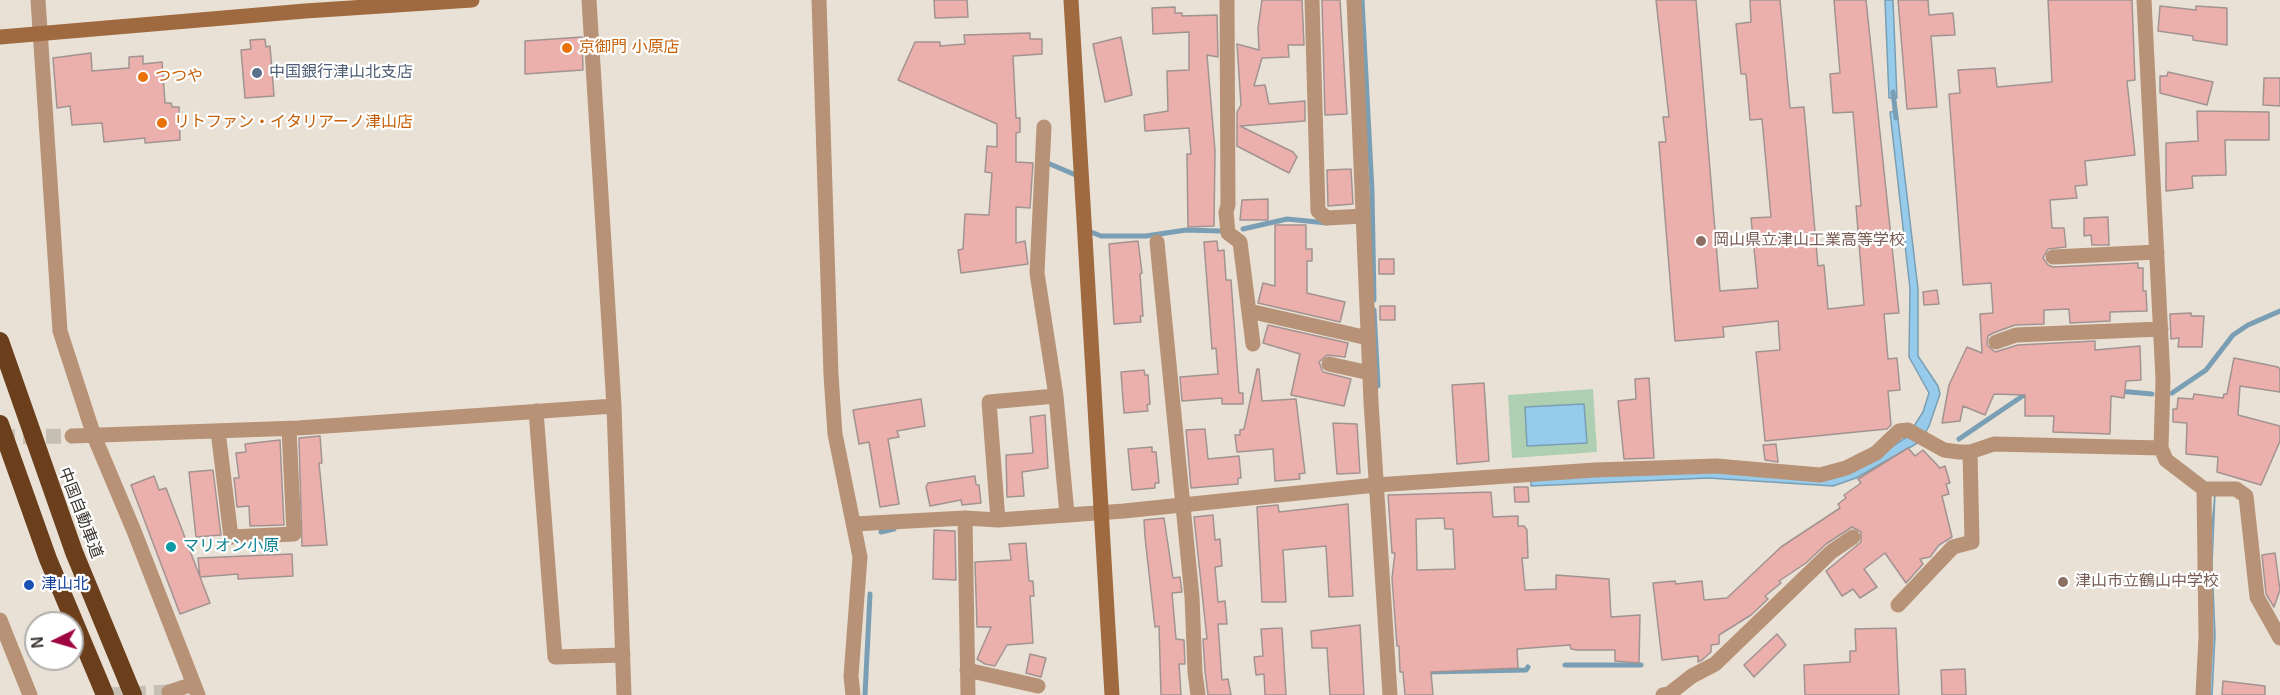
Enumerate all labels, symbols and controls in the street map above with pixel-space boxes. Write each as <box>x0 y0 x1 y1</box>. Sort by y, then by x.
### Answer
place label: 京御門 小原店 <box>579 38 679 58</box>
marker: 京御門 小原店 <box>560 41 574 55</box>
place label: 中国銀行津山北支店 <box>269 63 413 83</box>
marker: 中国銀行津山北支店 <box>250 66 264 80</box>
place label: つつや <box>155 67 203 87</box>
marker: つつや <box>136 70 150 84</box>
place label: リトファン・イタリアーノ津山店 <box>174 113 413 133</box>
marker: リトファン・イタリアーノ津山店 <box>155 116 169 130</box>
place label: 岡山県立津山工業高等学校 <box>1713 231 1905 251</box>
marker: 岡山県立津山工業高等学校 <box>1694 234 1708 248</box>
street label: 中国自動車道 <box>54 465 106 561</box>
place label: マリオン小原 <box>183 537 279 557</box>
marker: マリオン小原 <box>164 540 178 554</box>
place label: 津山市立鶴山中学校 <box>2075 572 2219 592</box>
place label: 津山北 <box>41 575 89 595</box>
marker: 津山市立鶴山中学校 <box>2056 575 2070 589</box>
marker: 津山北 <box>22 578 36 592</box>
north arrow <box>24 611 84 671</box>
text: N <box>29 636 47 649</box>

